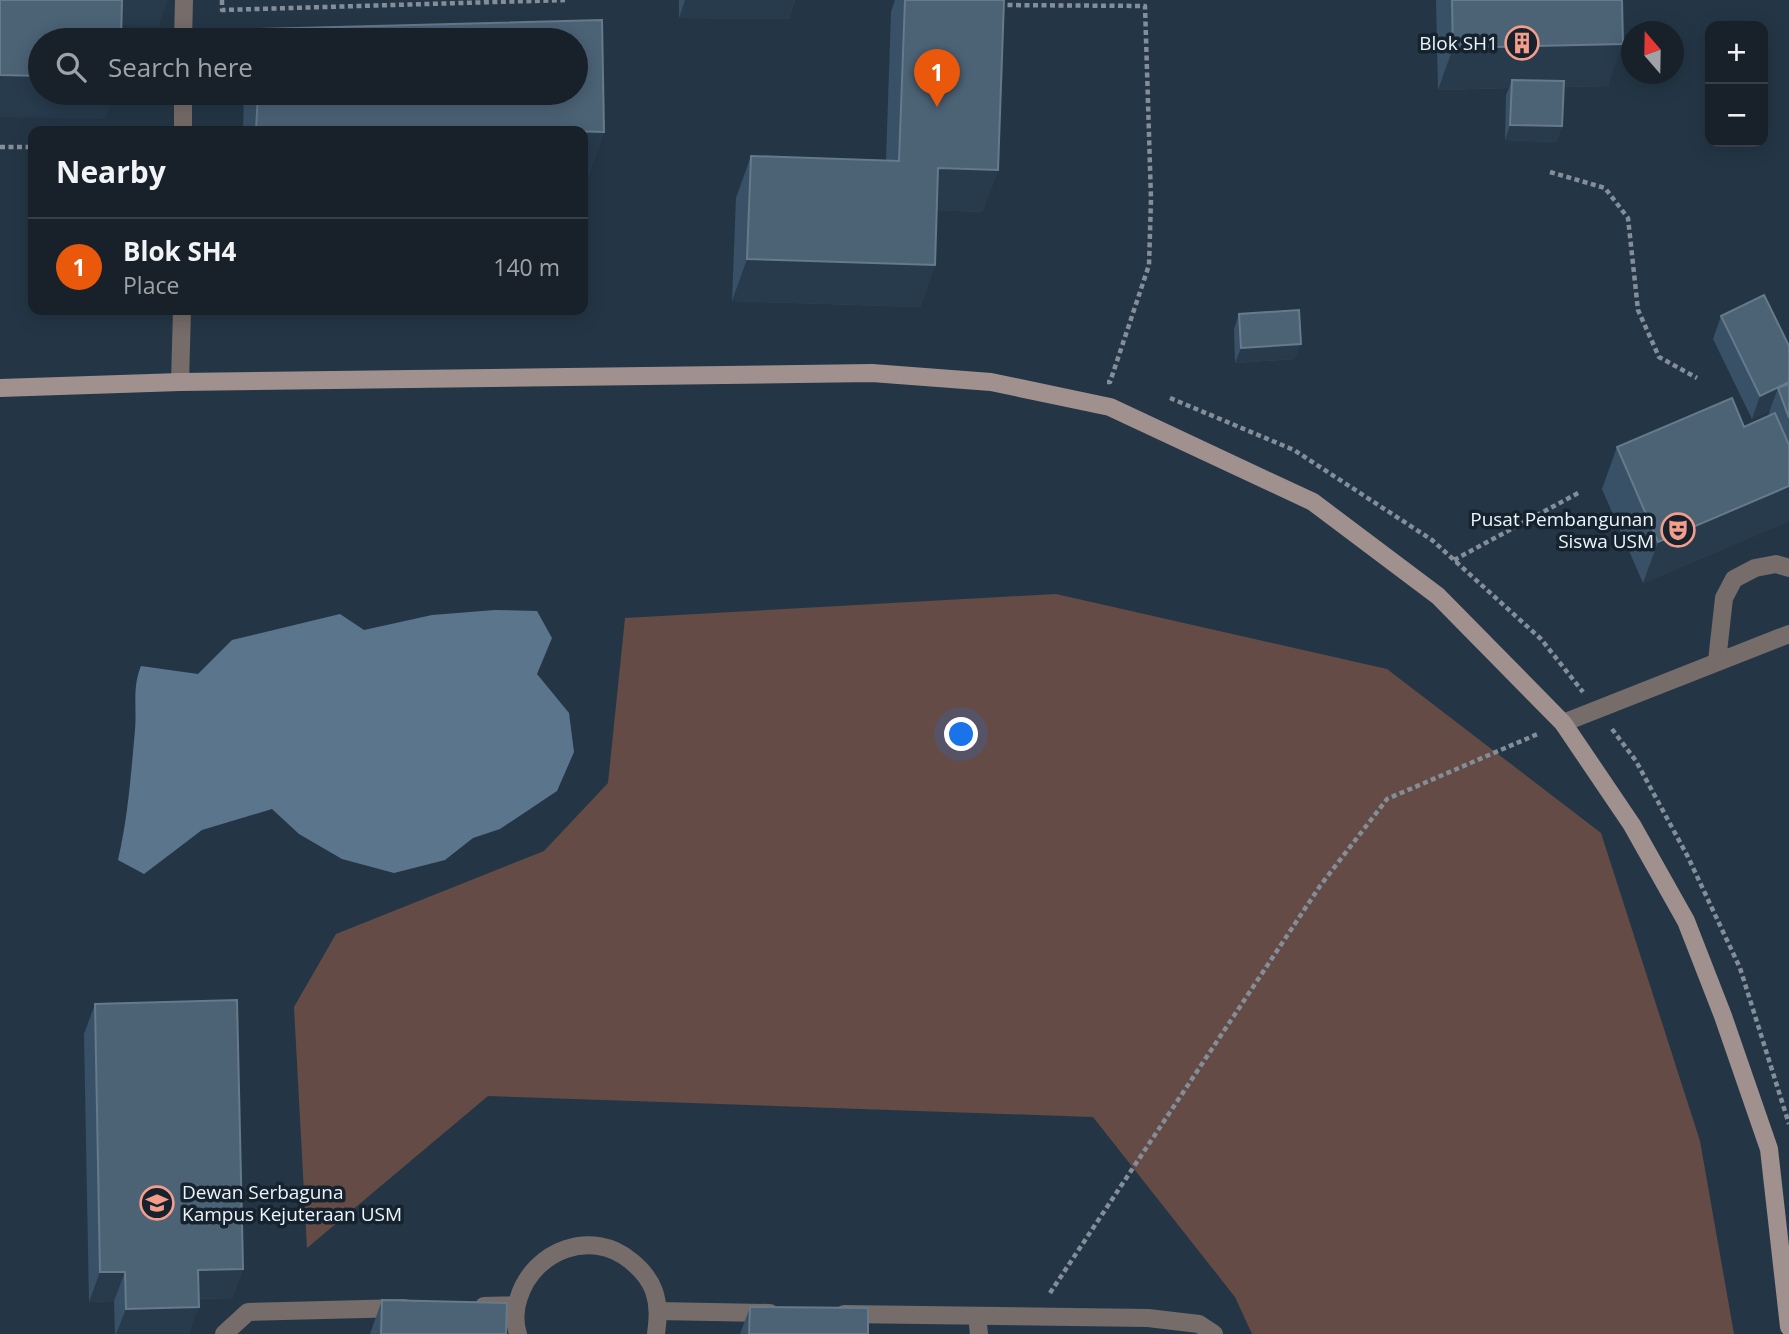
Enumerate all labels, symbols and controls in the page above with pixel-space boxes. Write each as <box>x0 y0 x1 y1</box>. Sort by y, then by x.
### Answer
north arrow <box>1621 21 1684 84</box>
map controls <box>1705 21 1768 147</box>
button: + <box>1705 21 1768 84</box>
building icon: Blok SH1 <box>1503 24 1541 62</box>
search box <box>28 28 588 105</box>
place label: Blok SH1 <box>1419 30 1498 56</box>
icon: search <box>52 48 90 86</box>
text: Search here <box>108 49 253 85</box>
pin: 1 <box>914 49 960 107</box>
button: − <box>1705 84 1768 147</box>
text: Nearby <box>56 151 166 192</box>
text: Blok SH4 <box>123 233 236 269</box>
text: 1 <box>72 251 86 283</box>
text: 140 m <box>493 251 560 283</box>
text: Place <box>123 269 179 301</box>
place label: Pusat Pembangunan Siswa USM <box>1470 506 1654 554</box>
theatre icon: Pusat Pembangunan Siswa USM <box>1659 511 1697 549</box>
your location <box>944 717 978 751</box>
place label: Dewan Serbaguna Kampus Kejuteraan USM <box>182 1179 402 1227</box>
school or university icon: Dewan Serbaguna Kampus Kejuteraan USM <box>138 1184 176 1222</box>

